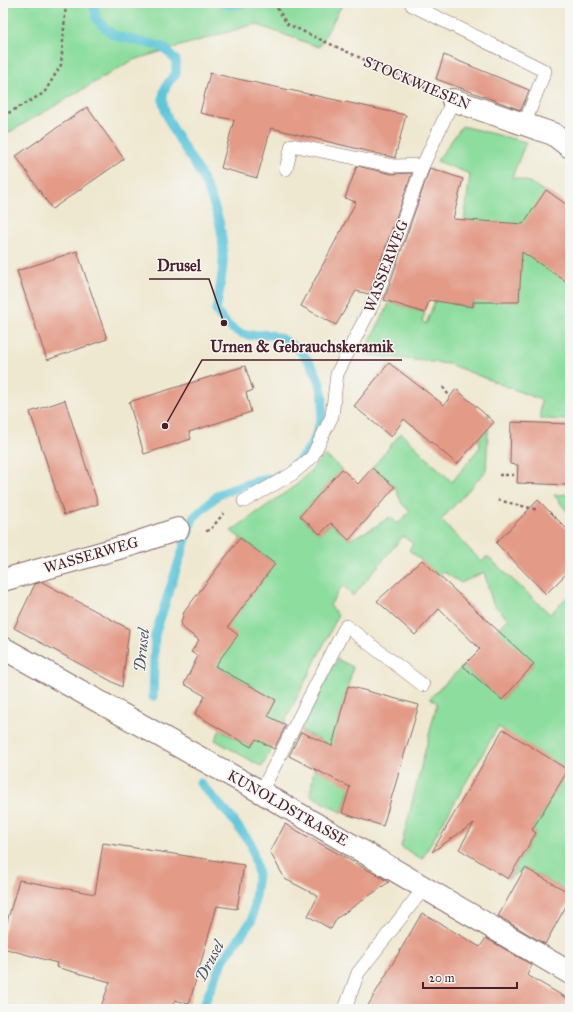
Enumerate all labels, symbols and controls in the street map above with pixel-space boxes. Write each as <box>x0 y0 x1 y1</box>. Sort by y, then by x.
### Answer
street label: STOCKWIESEN <box>361 52 473 114</box>
street label: WASSERWEG <box>360 217 412 315</box>
callout: Drusel <box>149 251 209 279</box>
text: Drusel <box>157 256 202 275</box>
callout: Urnen & Gebrauchskeramik <box>202 332 402 360</box>
text: Urnen & Gebrauchskeramik <box>210 337 394 356</box>
street label: WASSERWEG <box>42 533 140 577</box>
water label: Drusel <box>130 626 153 673</box>
street label: KUNOLDSTRASSE <box>224 766 352 850</box>
water label: Drusel <box>191 936 229 985</box>
scale bar <box>423 964 517 990</box>
text: 20 m <box>429 971 455 985</box>

